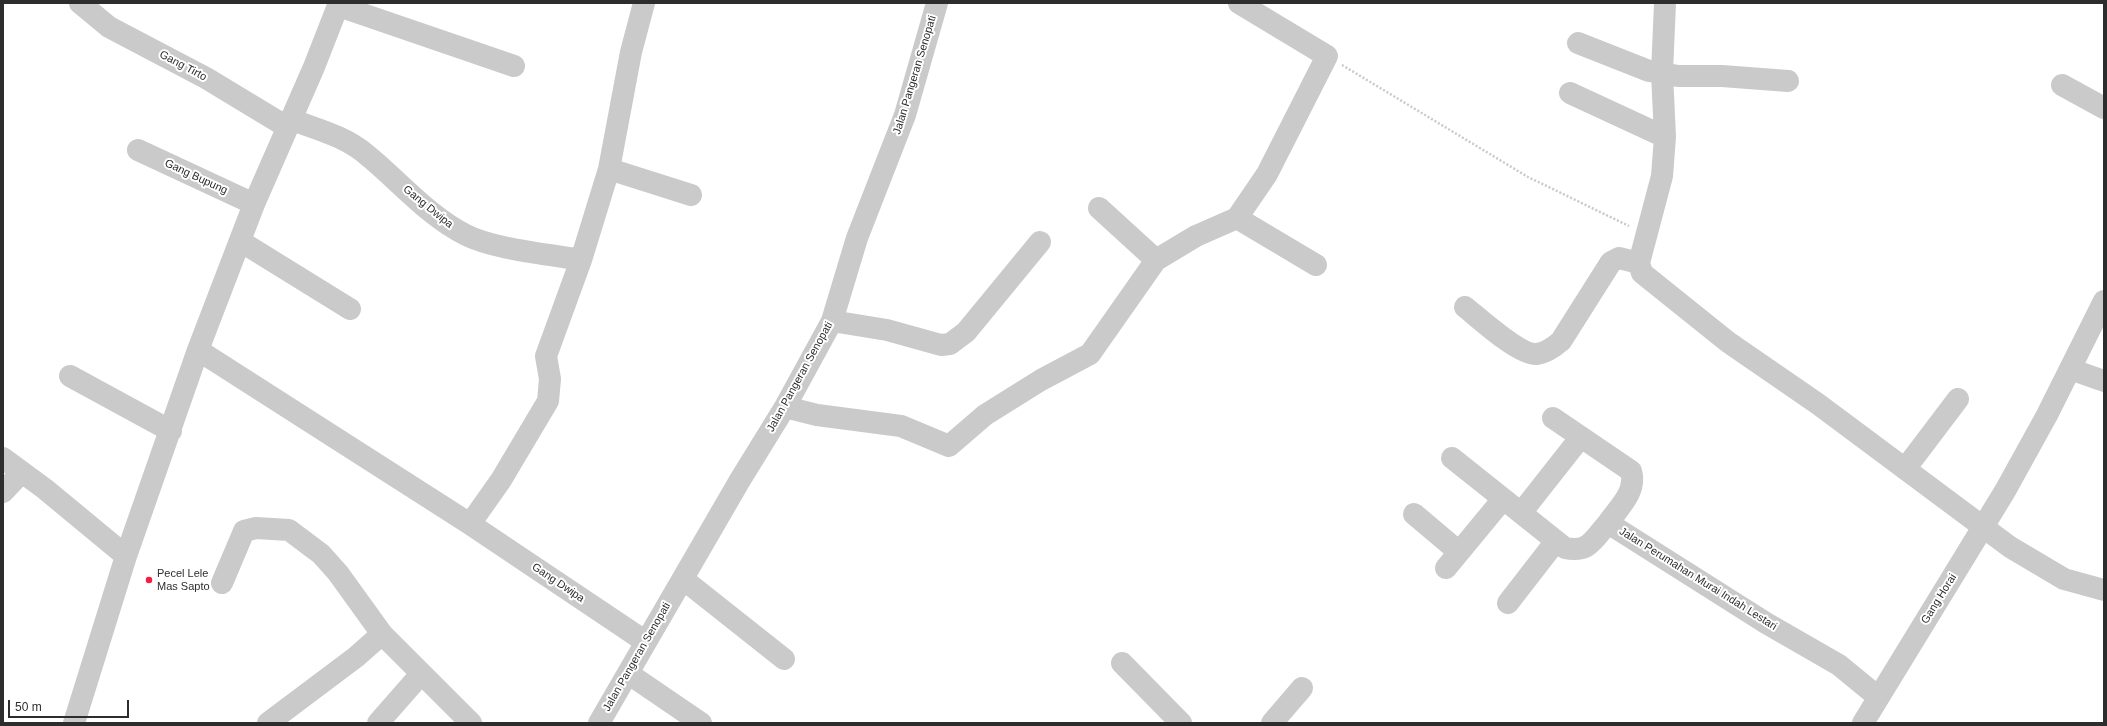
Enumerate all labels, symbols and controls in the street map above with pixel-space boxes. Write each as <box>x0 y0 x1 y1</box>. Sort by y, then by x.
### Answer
street label: Jalan Pangeran Senopati <box>891 14 939 136</box>
street label: Gang Tirto <box>157 48 209 84</box>
street label: Gang Bupung <box>162 157 230 197</box>
street label: Gang Dwipa <box>400 183 456 231</box>
street label: Jalan Pangeran Senopati <box>764 320 836 434</box>
street label: Jalan Perumahan Murai Indah Lestari <box>1617 525 1779 633</box>
street label: Gang Dwipa <box>529 561 587 605</box>
place label: Pecel Lele Mas Sapto <box>157 567 210 593</box>
street label: Gang Horai <box>1918 572 1960 626</box>
marker: Pecel Lele Mas Sapto <box>144 575 154 585</box>
street label: Jalan Pangeran Senopati <box>600 600 674 714</box>
scale bar <box>10 692 131 718</box>
text: 50 m <box>15 700 42 714</box>

